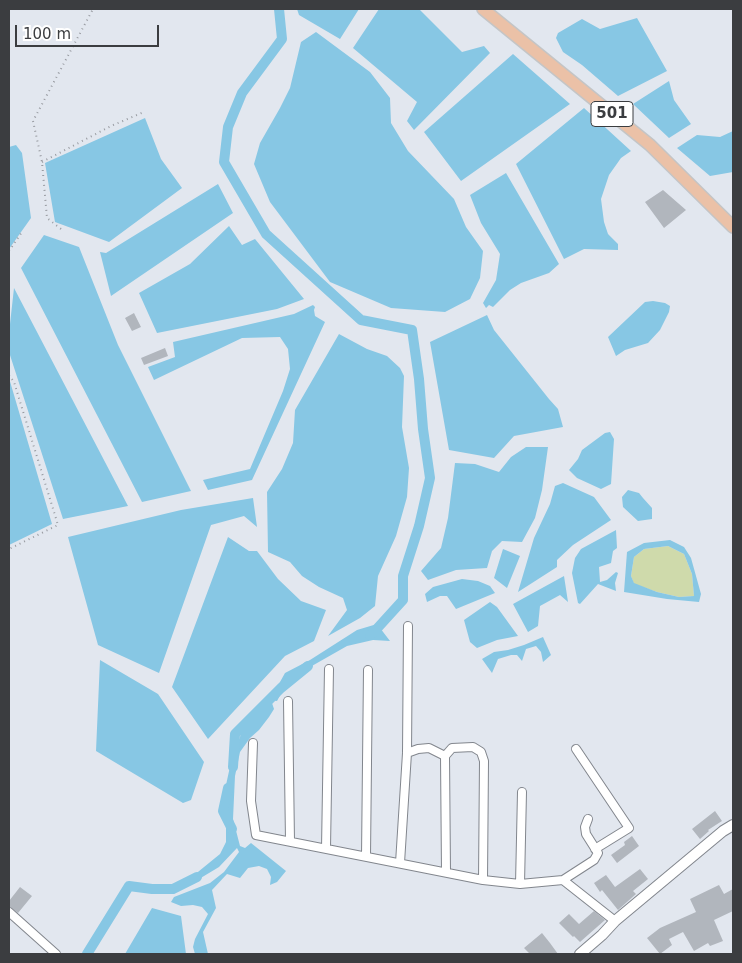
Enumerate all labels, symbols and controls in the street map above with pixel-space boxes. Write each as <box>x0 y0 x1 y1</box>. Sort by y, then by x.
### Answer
scale bar <box>18 15 161 47</box>
text: 100 m <box>23 25 71 43</box>
road number: 501 <box>591 102 633 126</box>

